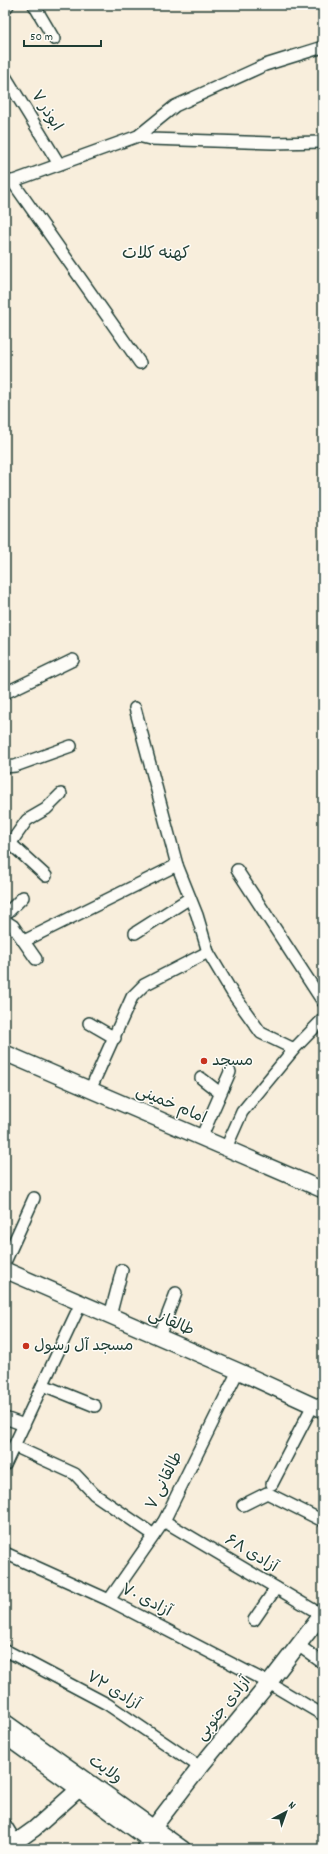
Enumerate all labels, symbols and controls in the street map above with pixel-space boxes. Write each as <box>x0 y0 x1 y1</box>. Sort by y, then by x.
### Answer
scale bar <box>24 22 101 48</box>
text: 50 m <box>30 29 53 46</box>
street label: ابوذر ۷ <box>24 86 68 136</box>
district label: کهنه کلات <box>122 243 190 267</box>
place label: مسجد <box>212 1050 253 1073</box>
marker: مسجد <box>199 1056 209 1066</box>
street label: امام خمینی <box>132 1080 210 1130</box>
street label: طالقانی <box>145 1303 197 1343</box>
place label: مسجد آل رسول <box>34 1335 133 1358</box>
marker: مسجد آل رسول <box>21 1341 31 1351</box>
street label: طالقانی ۷ <box>141 1448 189 1514</box>
street label: آزادی ۶۸ <box>220 1529 283 1579</box>
street label: آزادی ۷۰ <box>117 1578 176 1624</box>
street label: آزادی ۷۲ <box>82 1666 145 1717</box>
street label: آزادی جنوبی <box>191 1671 258 1746</box>
street label: ولایت <box>83 1750 127 1790</box>
north arrow <box>266 1792 306 1832</box>
text: N <box>284 1798 299 1814</box>

